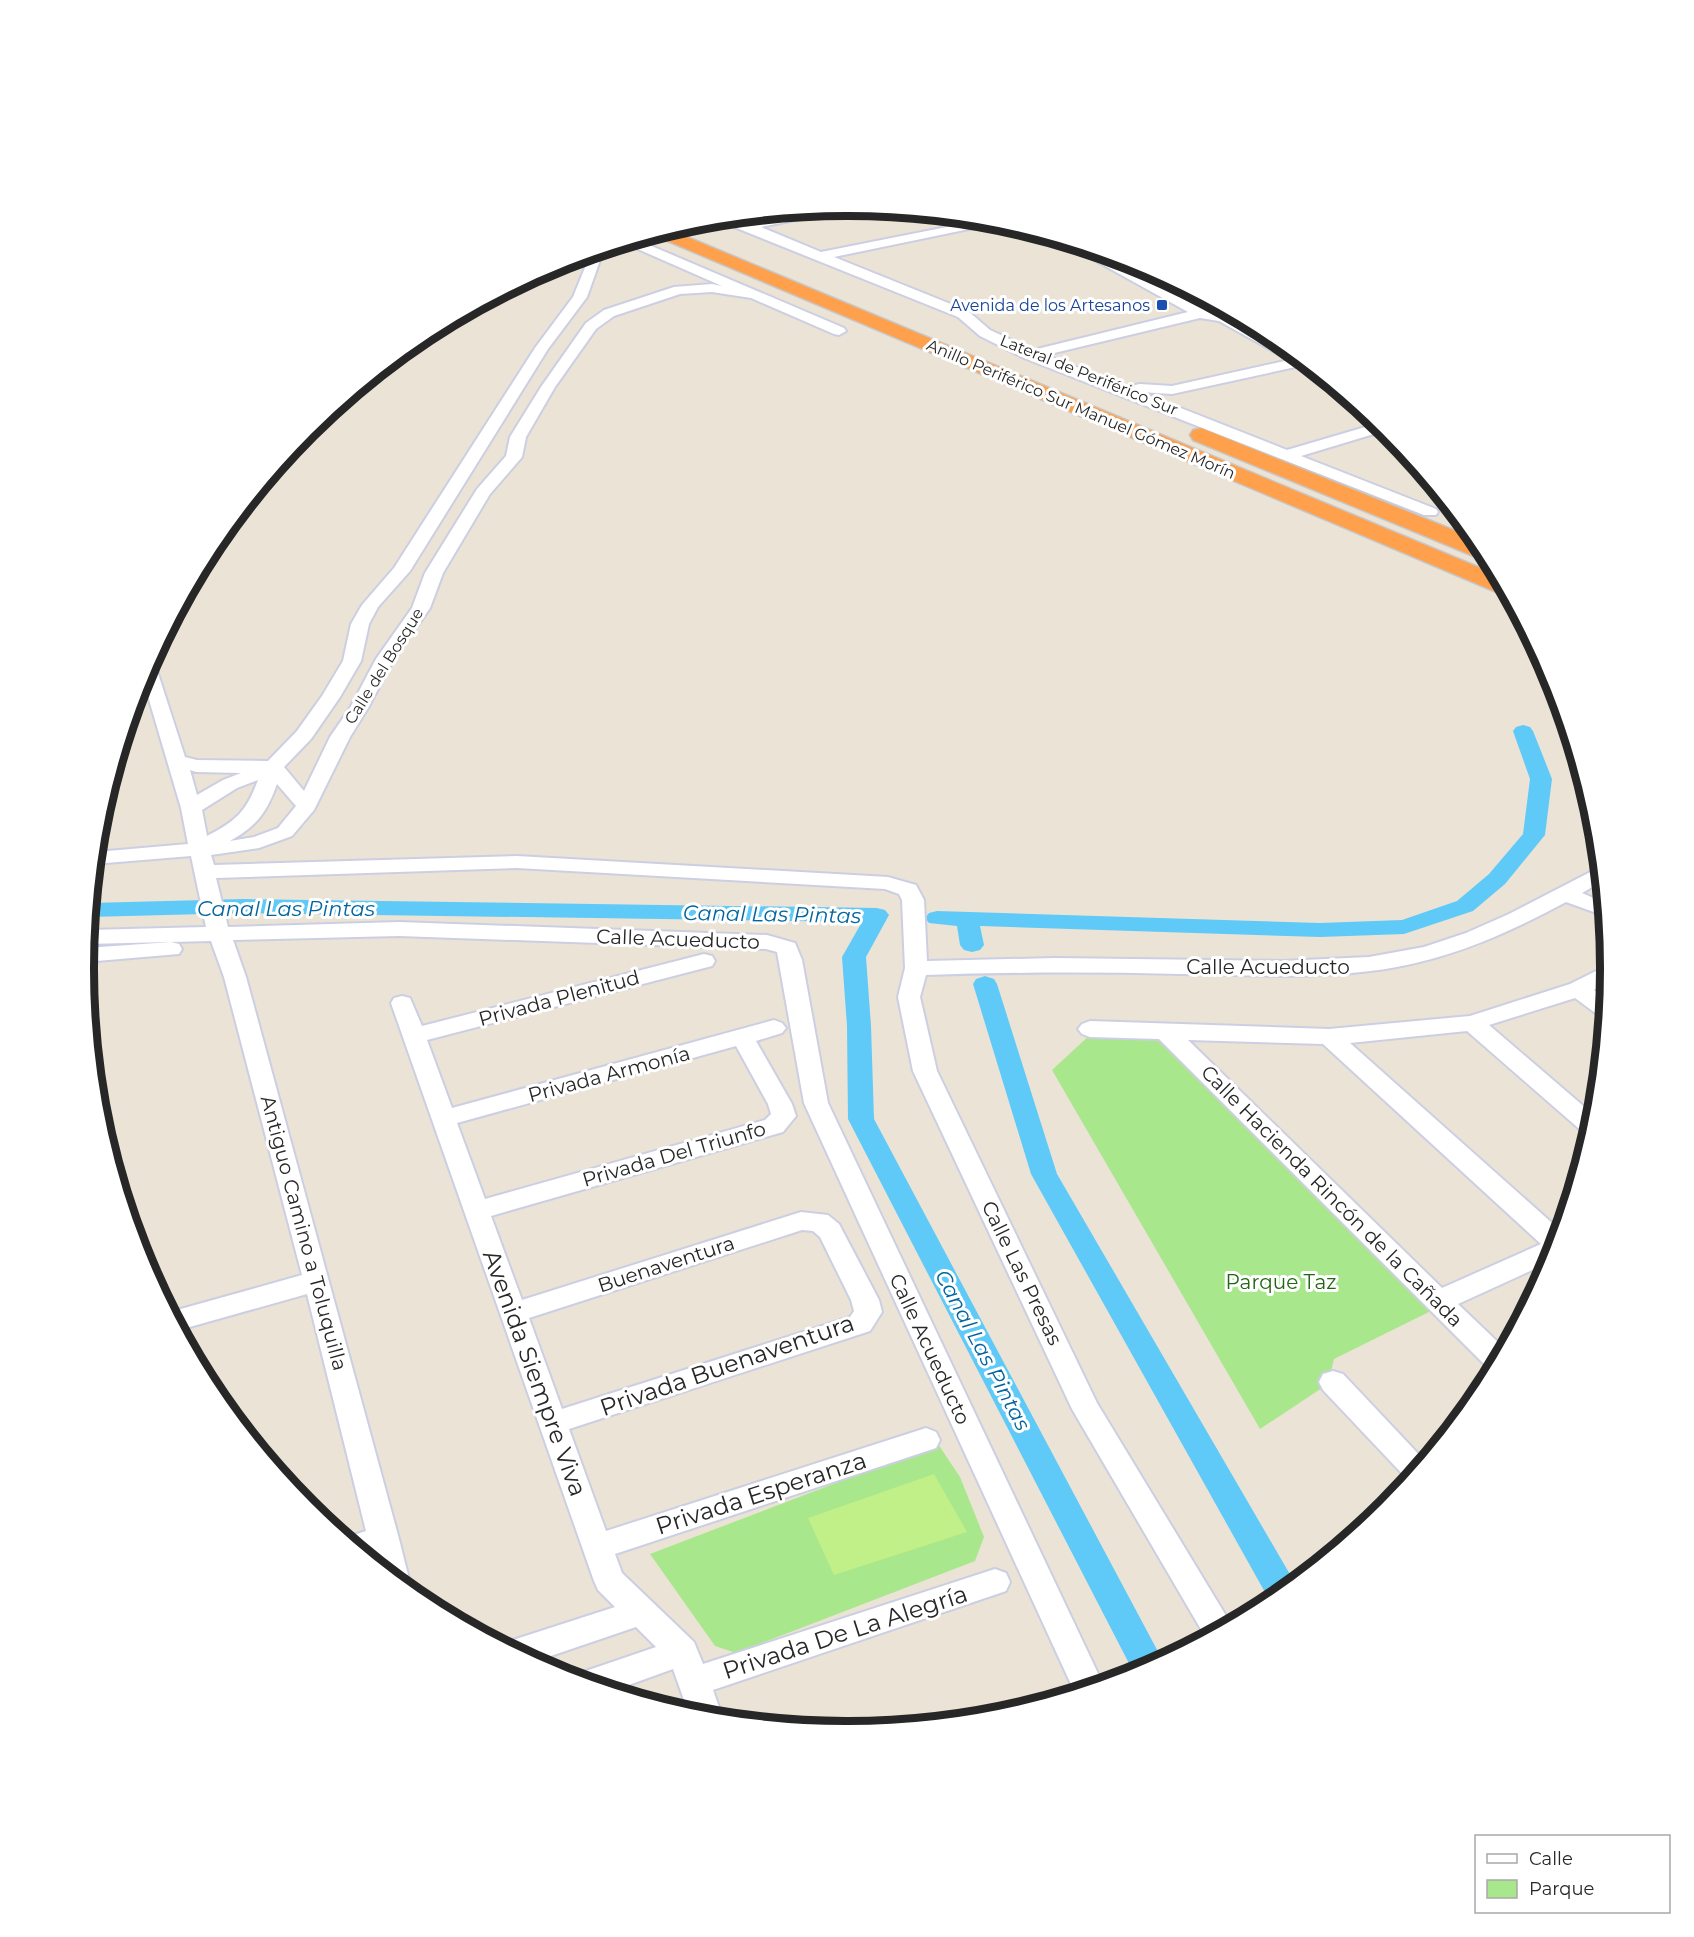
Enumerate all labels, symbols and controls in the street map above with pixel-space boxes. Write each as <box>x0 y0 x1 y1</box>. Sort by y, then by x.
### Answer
place label: Avenida de los Artesanos <box>950 296 1150 315</box>
marker: Avenida de los Artesanos <box>1155 298 1169 312</box>
street label: Lateral de Periférico Sur <box>997 331 1181 419</box>
street label: Anillo Periférico Sur Manuel Gómez Morín <box>924 335 1238 483</box>
street label: Calle del Bosque <box>341 604 427 728</box>
water label: Canal Las Pintas <box>197 896 375 921</box>
water label: Canal Las Pintas <box>683 900 861 928</box>
street label: Calle Acueducto <box>596 924 760 954</box>
street label: Calle Acueducto <box>1186 955 1350 979</box>
street label: Privada Plenitud <box>476 965 642 1031</box>
street label: Privada Armonía <box>525 1041 693 1107</box>
street label: Calle Hacienda Rincón de la Cañada <box>1196 1060 1468 1332</box>
street label: Antiguo Camino a Toluquilla <box>256 1093 352 1373</box>
street label: Privada Del Triunfo <box>579 1116 769 1192</box>
street label: Calle Las Presas <box>977 1197 1067 1349</box>
street label: Buenaventura <box>595 1231 737 1297</box>
street label: Avenida Siempre Viva <box>477 1246 593 1500</box>
water label: Canal Las Pintas <box>930 1265 1036 1435</box>
street label: Calle Acueducto <box>885 1270 975 1428</box>
park label: Parque Taz <box>1226 1270 1336 1294</box>
street label: Privada Buenaventura <box>596 1308 858 1422</box>
street label: Privada Esperanza <box>652 1445 870 1541</box>
street label: Privada De La Alegría <box>719 1579 971 1685</box>
legend <box>1475 1835 1670 1913</box>
text: Calle <box>1529 1848 1573 1870</box>
text: Parque <box>1529 1878 1595 1900</box>

